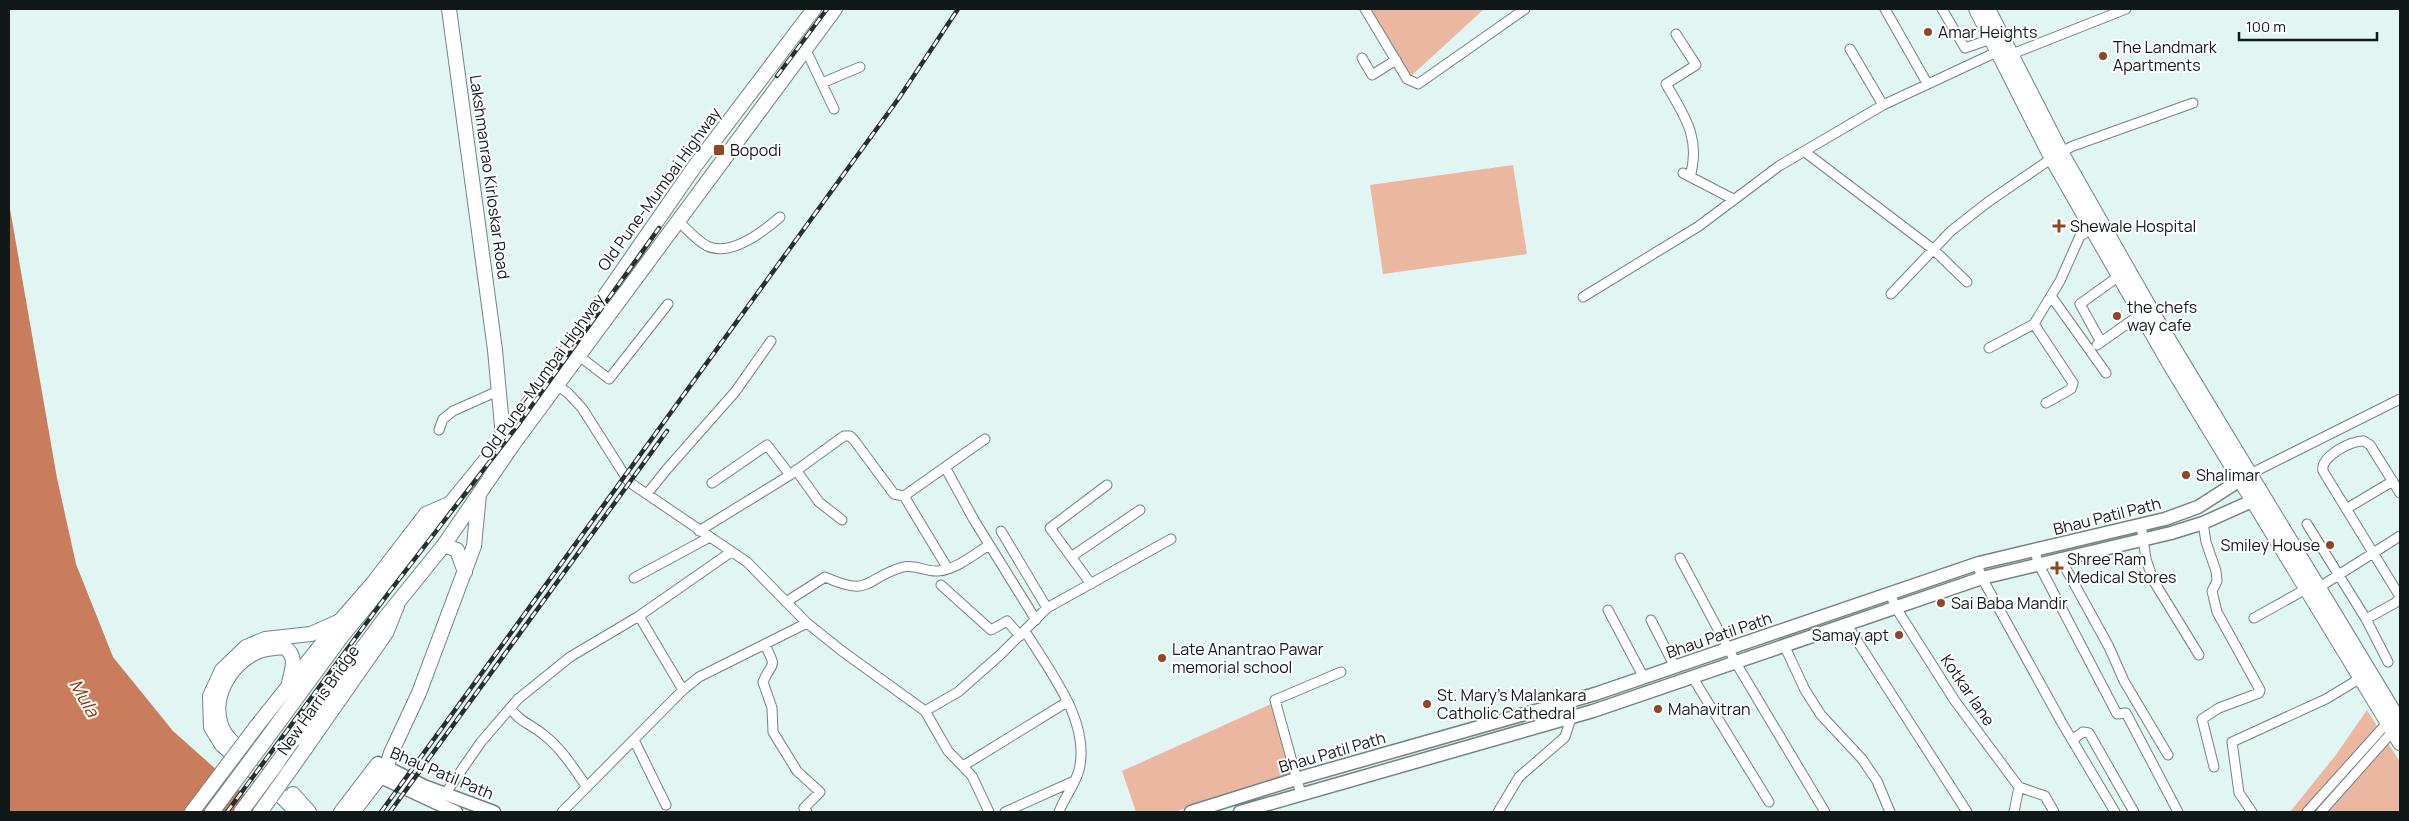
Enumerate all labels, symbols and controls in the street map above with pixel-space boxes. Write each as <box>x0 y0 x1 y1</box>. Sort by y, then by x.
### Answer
scale bar <box>2239 10 2376 42</box>
text: 100 m <box>2246 16 2286 37</box>
place label: Amar Heights <box>1938 21 2037 43</box>
marker: Amar Heights <box>1922 26 1934 38</box>
place label: The Landmark Apartments <box>2113 36 2218 76</box>
marker: The Landmark Apartments <box>2097 50 2109 62</box>
street label: Lakshmanrao Kirloskar Road <box>465 74 515 280</box>
street label: Old Pune-Mumbai Highway <box>592 102 726 275</box>
place label: Bopodi <box>730 139 781 161</box>
marker: Bopodi <box>712 143 726 157</box>
place label: Shewale Hospital <box>2070 215 2196 237</box>
marker: Shewale Hospital <box>2052 219 2066 233</box>
street label: Old Pune–Mumbai Highway <box>475 289 610 463</box>
place label: the chefs way cafe <box>2127 296 2197 336</box>
marker: the chefs way cafe <box>2111 310 2123 322</box>
place label: Shalimar <box>2196 464 2260 486</box>
marker: Shalimar <box>2180 469 2192 481</box>
street label: Bhau Patil Path <box>2051 492 2163 540</box>
place label: Smiley House <box>2221 534 2320 556</box>
marker: Smiley House <box>2324 539 2336 551</box>
place label: Shree Ram Medical Stores <box>2067 548 2176 588</box>
marker: Shree Ram Medical Stores <box>2051 562 2063 574</box>
place label: Sai Baba Mandir <box>1951 592 2068 614</box>
marker: Sai Baba Mandir <box>1935 597 1947 609</box>
street label: Bhau Patil Path <box>1663 607 1775 663</box>
place label: Samay apt <box>1812 624 1889 646</box>
marker: Samay apt <box>1893 629 1905 641</box>
place label: Late Anantrao Pawar memorial school <box>1172 638 1324 678</box>
street label: New Harris Bridge <box>272 641 364 759</box>
street label: Kotkar lane <box>1936 650 2000 730</box>
marker: Late Anantrao Pawar memorial school <box>1156 652 1168 664</box>
water label: Mula <box>64 674 106 722</box>
place label: St. Mary's Malankara Catholic Cathedral <box>1437 684 1586 724</box>
marker: St. Mary's Malankara Catholic Cathedral <box>1421 698 1433 710</box>
place label: Mahavitran <box>1668 698 1751 720</box>
marker: Mahavitran <box>1652 703 1664 715</box>
street label: Bhau Patil Path <box>1276 726 1388 778</box>
street label: Bhau Patil Path <box>387 741 497 805</box>

